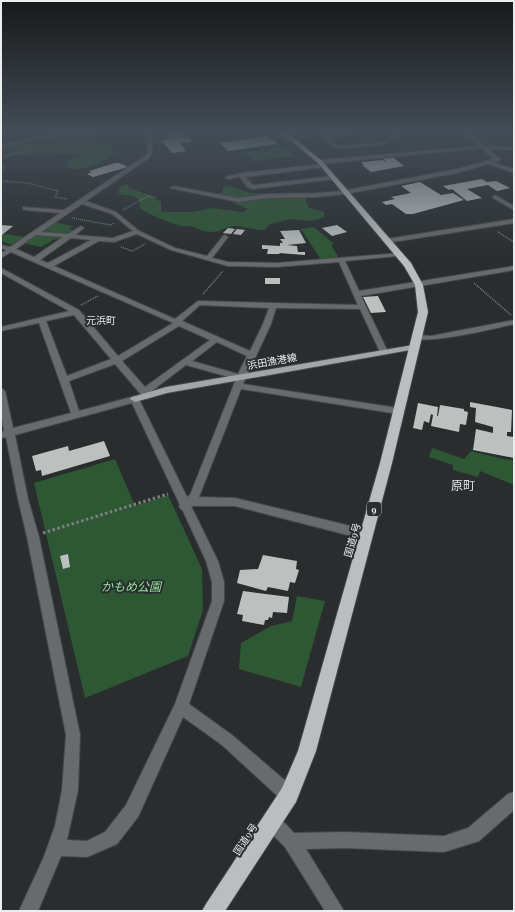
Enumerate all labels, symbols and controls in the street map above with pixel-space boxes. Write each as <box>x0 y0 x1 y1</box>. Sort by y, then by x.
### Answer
district label: 元浜町 <box>86 313 116 327</box>
street label: 浜田漁港線 <box>246 350 298 372</box>
district label: 原町 <box>451 477 475 493</box>
road number: 9 <box>367 502 381 516</box>
street label: 国道9号 <box>340 521 364 559</box>
park label: かもめ公園 <box>101 578 163 594</box>
street label: 国道9号 <box>230 820 260 858</box>

